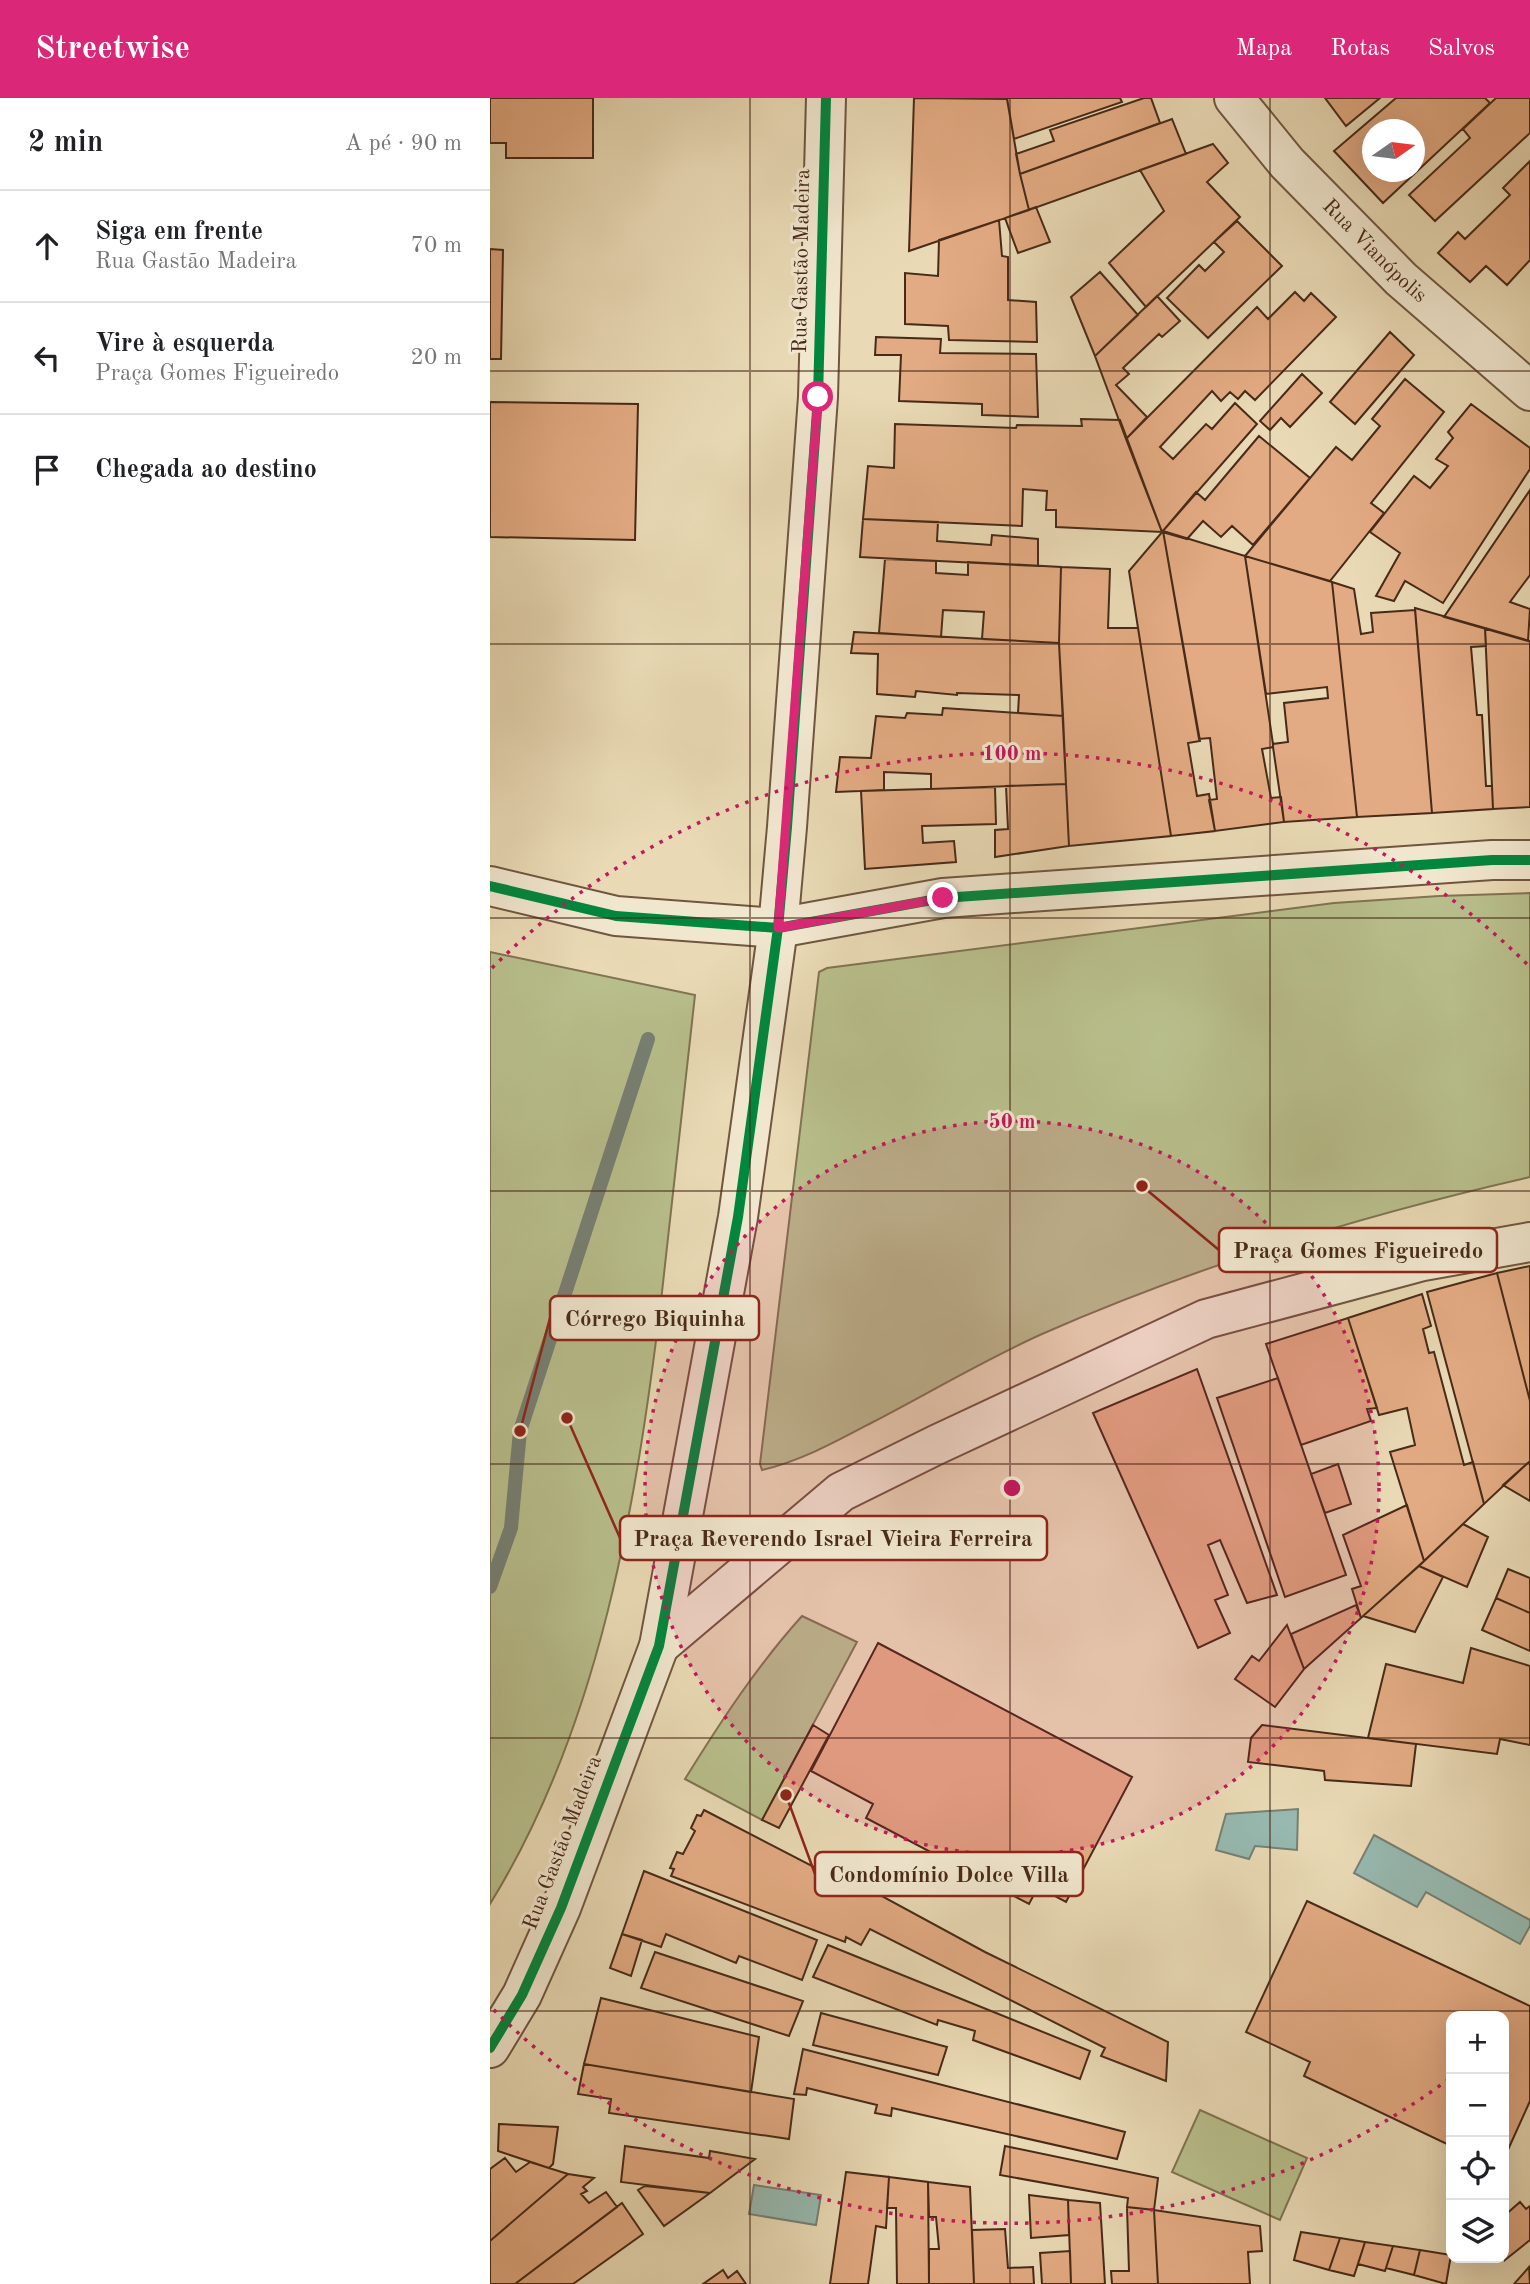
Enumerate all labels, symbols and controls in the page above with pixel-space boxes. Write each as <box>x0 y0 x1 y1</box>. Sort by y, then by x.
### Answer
text: Streetwise <box>35 33 190 66</box>
text: Mapa <box>1236 37 1292 61</box>
text: Rotas <box>1330 37 1390 61</box>
text: Salvos <box>1428 37 1495 61</box>
north arrow <box>1362 119 1425 182</box>
text: 2 min <box>28 128 103 158</box>
text: A pé · 90 m <box>345 132 462 155</box>
street label: Rua Gastão Madeira <box>790 169 814 353</box>
street label: Rua Vianópolis <box>1318 195 1431 307</box>
text: Siga em frente <box>95 219 263 245</box>
icon: ahead <box>28 227 66 265</box>
text: 70 m <box>411 234 462 257</box>
text: Rua Gastão Madeira <box>95 250 297 273</box>
text: Vire à esquerda <box>95 331 275 357</box>
icon: left <box>28 339 66 377</box>
text: 20 m <box>411 346 462 369</box>
text: Praça Gomes Figueiredo <box>95 362 339 385</box>
route start <box>802 381 833 412</box>
icon: arrive <box>28 451 66 489</box>
text: Chegada ao destino <box>95 457 317 483</box>
text: 100 m <box>982 744 1042 765</box>
route end <box>927 882 958 913</box>
text: 50 m <box>988 1112 1036 1133</box>
callout: Praça Gomes Figueiredo <box>1219 1228 1497 1272</box>
text: Praça Gomes Figueiredo <box>1233 1240 1483 1263</box>
callout: Córrego Biquinha <box>550 1296 759 1340</box>
text: Córrego Biquinha <box>565 1308 745 1331</box>
centre of rings <box>1000 1476 1024 1500</box>
callout: Praça Reverendo Israel Vieira Ferreira <box>620 1516 1047 1560</box>
text: Praça Reverendo Israel Vieira Ferreira <box>633 1528 1033 1551</box>
street label: Rua Gastão Madeira <box>520 1753 606 1933</box>
callout: Condomínio Dolce Villa <box>815 1852 1083 1896</box>
text: Condomínio Dolce Villa <box>829 1864 1069 1887</box>
map controls <box>1446 2011 1509 2263</box>
button: + <box>1446 2011 1509 2074</box>
button: − <box>1446 2074 1509 2137</box>
button: locate <box>1446 2137 1509 2200</box>
button: layers <box>1446 2200 1509 2263</box>

